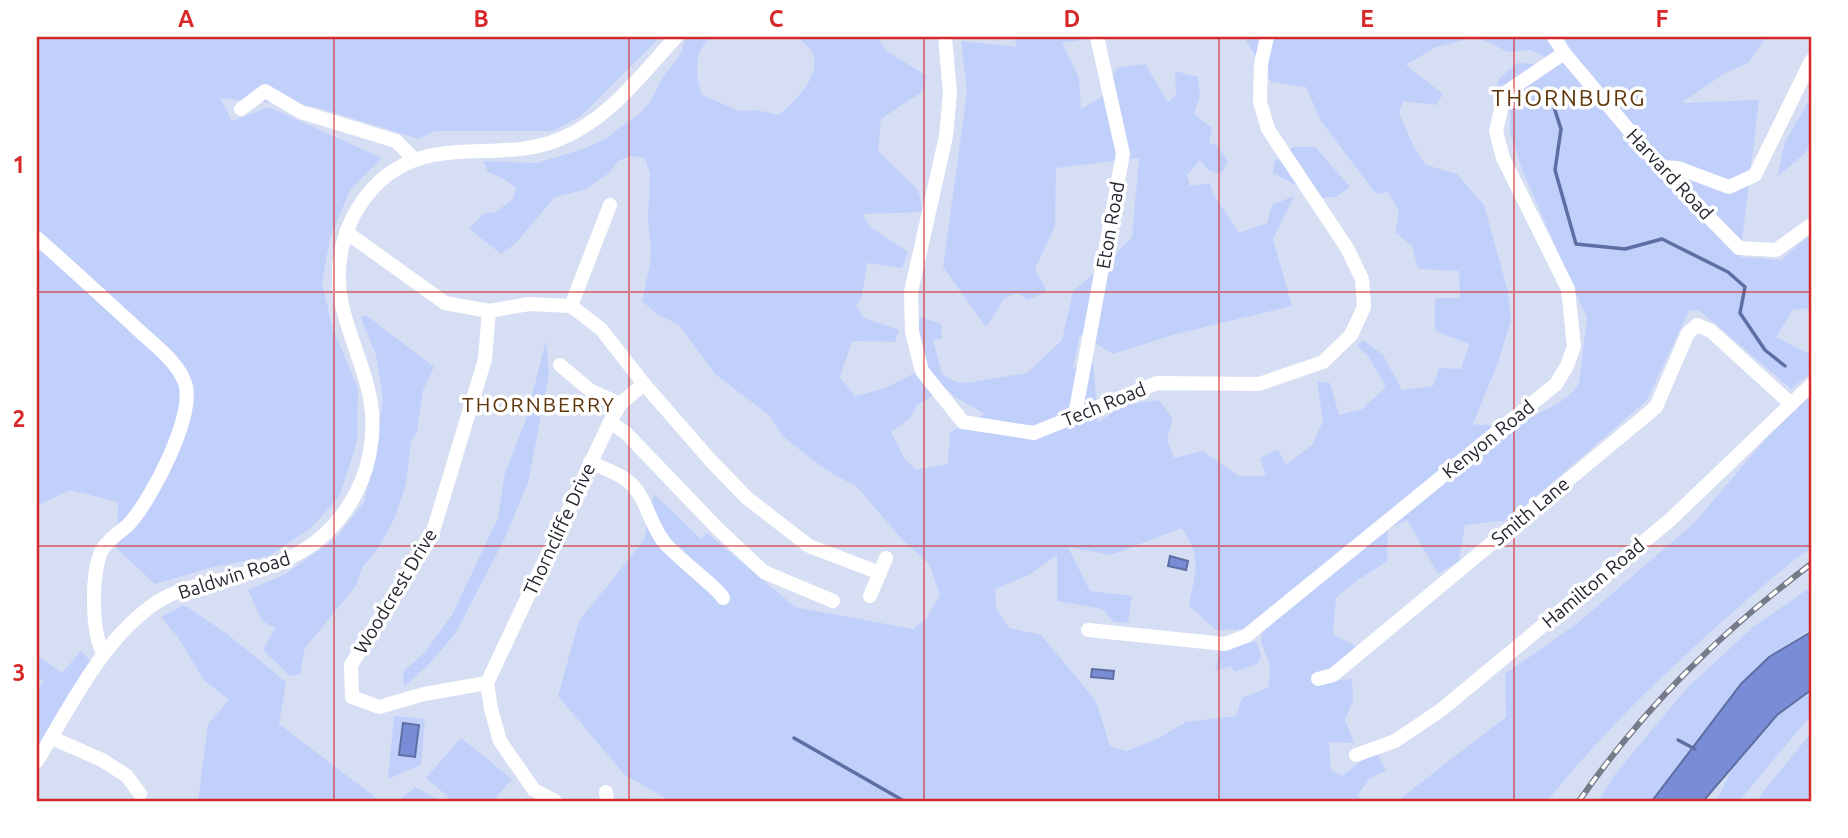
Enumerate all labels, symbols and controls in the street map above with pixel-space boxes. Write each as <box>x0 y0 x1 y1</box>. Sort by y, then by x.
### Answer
text: A <box>178 6 194 31</box>
text: B <box>473 6 489 31</box>
text: C <box>769 6 784 31</box>
text: D <box>1064 6 1080 31</box>
text: E <box>1360 6 1374 31</box>
text: F <box>1656 6 1669 31</box>
district label: THORNBURG <box>1491 85 1647 110</box>
street label: Harvard Road <box>1622 124 1718 224</box>
text: 1 <box>13 152 25 177</box>
street label: Eton Road <box>1092 180 1128 270</box>
street label: Tech Road <box>1059 377 1149 431</box>
district label: THORNBERRY <box>462 392 616 416</box>
street label: Kenyon Road <box>1438 395 1538 483</box>
text: 2 <box>13 406 25 431</box>
street label: Thorncliffe Drive <box>519 459 599 599</box>
street label: Smith Lane <box>1487 472 1573 550</box>
street label: Woodcrest Drive <box>349 524 441 658</box>
street label: Hamilton Road <box>1537 534 1649 632</box>
street label: Baldwin Road <box>175 547 293 603</box>
text: 3 <box>13 660 25 685</box>

